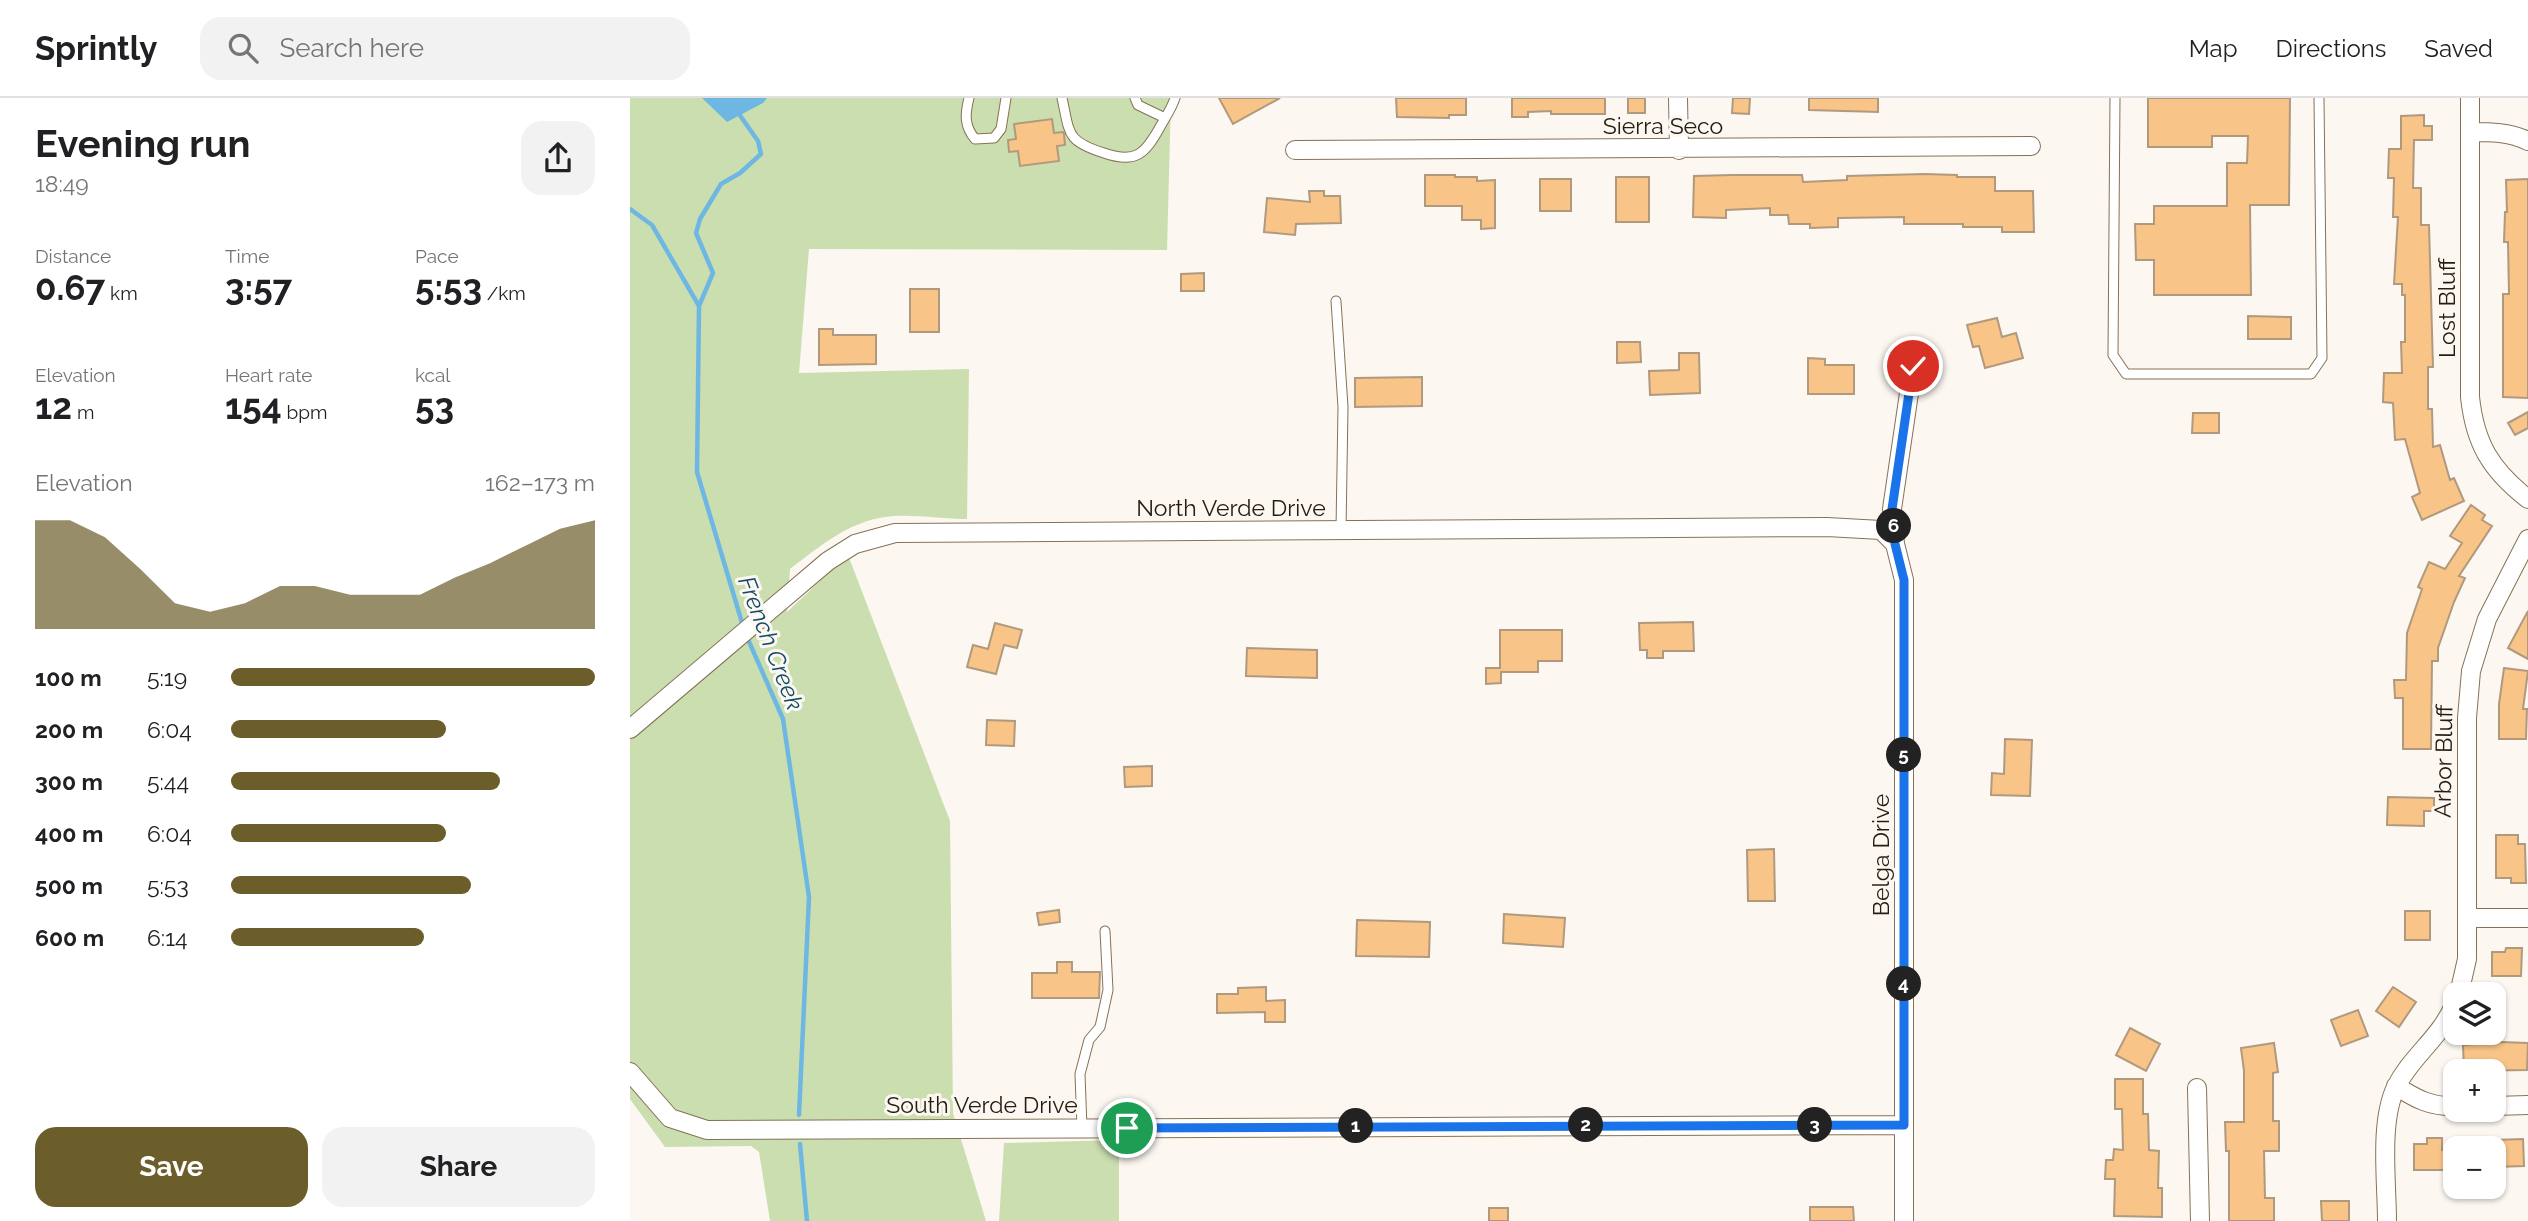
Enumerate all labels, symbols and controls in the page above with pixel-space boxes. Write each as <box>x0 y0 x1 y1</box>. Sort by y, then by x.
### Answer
search box <box>200 17 690 80</box>
text: Sprintly <box>35 29 158 68</box>
icon: search <box>224 29 262 67</box>
text: Search here <box>280 33 424 63</box>
text: Map <box>2189 34 2238 63</box>
text: Directions <box>2276 34 2386 63</box>
text: Saved <box>2424 34 2493 63</box>
street label: Sierra Seco <box>1603 112 1723 139</box>
text: Evening run <box>35 121 250 166</box>
button: share <box>521 121 595 195</box>
text: 18:49 <box>35 170 89 197</box>
text: Distance <box>35 245 111 267</box>
text: Time <box>225 245 269 267</box>
text: Pace <box>415 245 459 267</box>
street label: Lost Bluff <box>2433 257 2460 358</box>
text: 0.67 <box>35 267 105 308</box>
text: 3:57 <box>225 267 292 308</box>
text: 5:53 <box>415 267 482 308</box>
text: km <box>105 282 138 304</box>
text: /km <box>482 282 526 304</box>
pin <box>1883 336 1943 396</box>
icon: check <box>1894 347 1932 385</box>
text: Elevation <box>35 364 116 386</box>
text: Heart rate <box>225 364 313 386</box>
text: kcal <box>415 364 451 386</box>
text: 12 <box>35 386 72 427</box>
text: 154 <box>225 386 282 427</box>
text: 53 <box>415 386 454 427</box>
text: m <box>72 401 94 423</box>
text: bpm <box>282 401 327 423</box>
text: Elevation <box>35 469 133 496</box>
text: 162–173 m <box>485 469 595 496</box>
street label: North Verde Drive <box>1136 494 1326 521</box>
pin: 6 <box>1876 508 1912 544</box>
text: 6 <box>1888 514 1899 536</box>
water label: French Creek <box>732 572 810 714</box>
text: 100 m <box>35 664 102 691</box>
text: 5:19 <box>147 664 187 691</box>
street label: Arbor Bluff <box>2429 703 2457 818</box>
text: 200 m <box>35 716 103 743</box>
text: 6:04 <box>147 716 192 743</box>
pin: 5 <box>1886 738 1922 772</box>
text: 5 <box>1898 743 1909 765</box>
text: 300 m <box>35 768 103 795</box>
text: 5:44 <box>147 768 189 795</box>
street label: Belga Drive <box>1867 794 1894 916</box>
text: 400 m <box>35 820 103 847</box>
text: 6:04 <box>147 820 192 847</box>
text: 500 m <box>35 872 103 899</box>
text: 5:53 <box>147 872 189 899</box>
text: 600 m <box>35 924 104 951</box>
text: 6:14 <box>147 924 188 951</box>
pin: 4 <box>1886 966 1922 1001</box>
text: 4 <box>1898 972 1909 994</box>
map controls <box>2443 982 2506 1199</box>
button: layers <box>2443 982 2506 1045</box>
button: + <box>2443 1059 2506 1122</box>
street label: South Verde Drive <box>886 1091 1078 1118</box>
pin <box>1097 1098 1157 1158</box>
pin: 1 <box>1338 1108 1374 1144</box>
pin: 2 <box>1569 1108 1604 1142</box>
pin: 3 <box>1798 1108 1832 1142</box>
icon: arrive <box>1108 1109 1146 1147</box>
text: 2 <box>1580 1113 1591 1135</box>
text: 3 <box>1809 1113 1820 1135</box>
text: 1 <box>1351 1114 1360 1136</box>
button: Save <box>35 1127 308 1207</box>
button: Share <box>322 1127 595 1207</box>
button: − <box>2443 1136 2506 1199</box>

